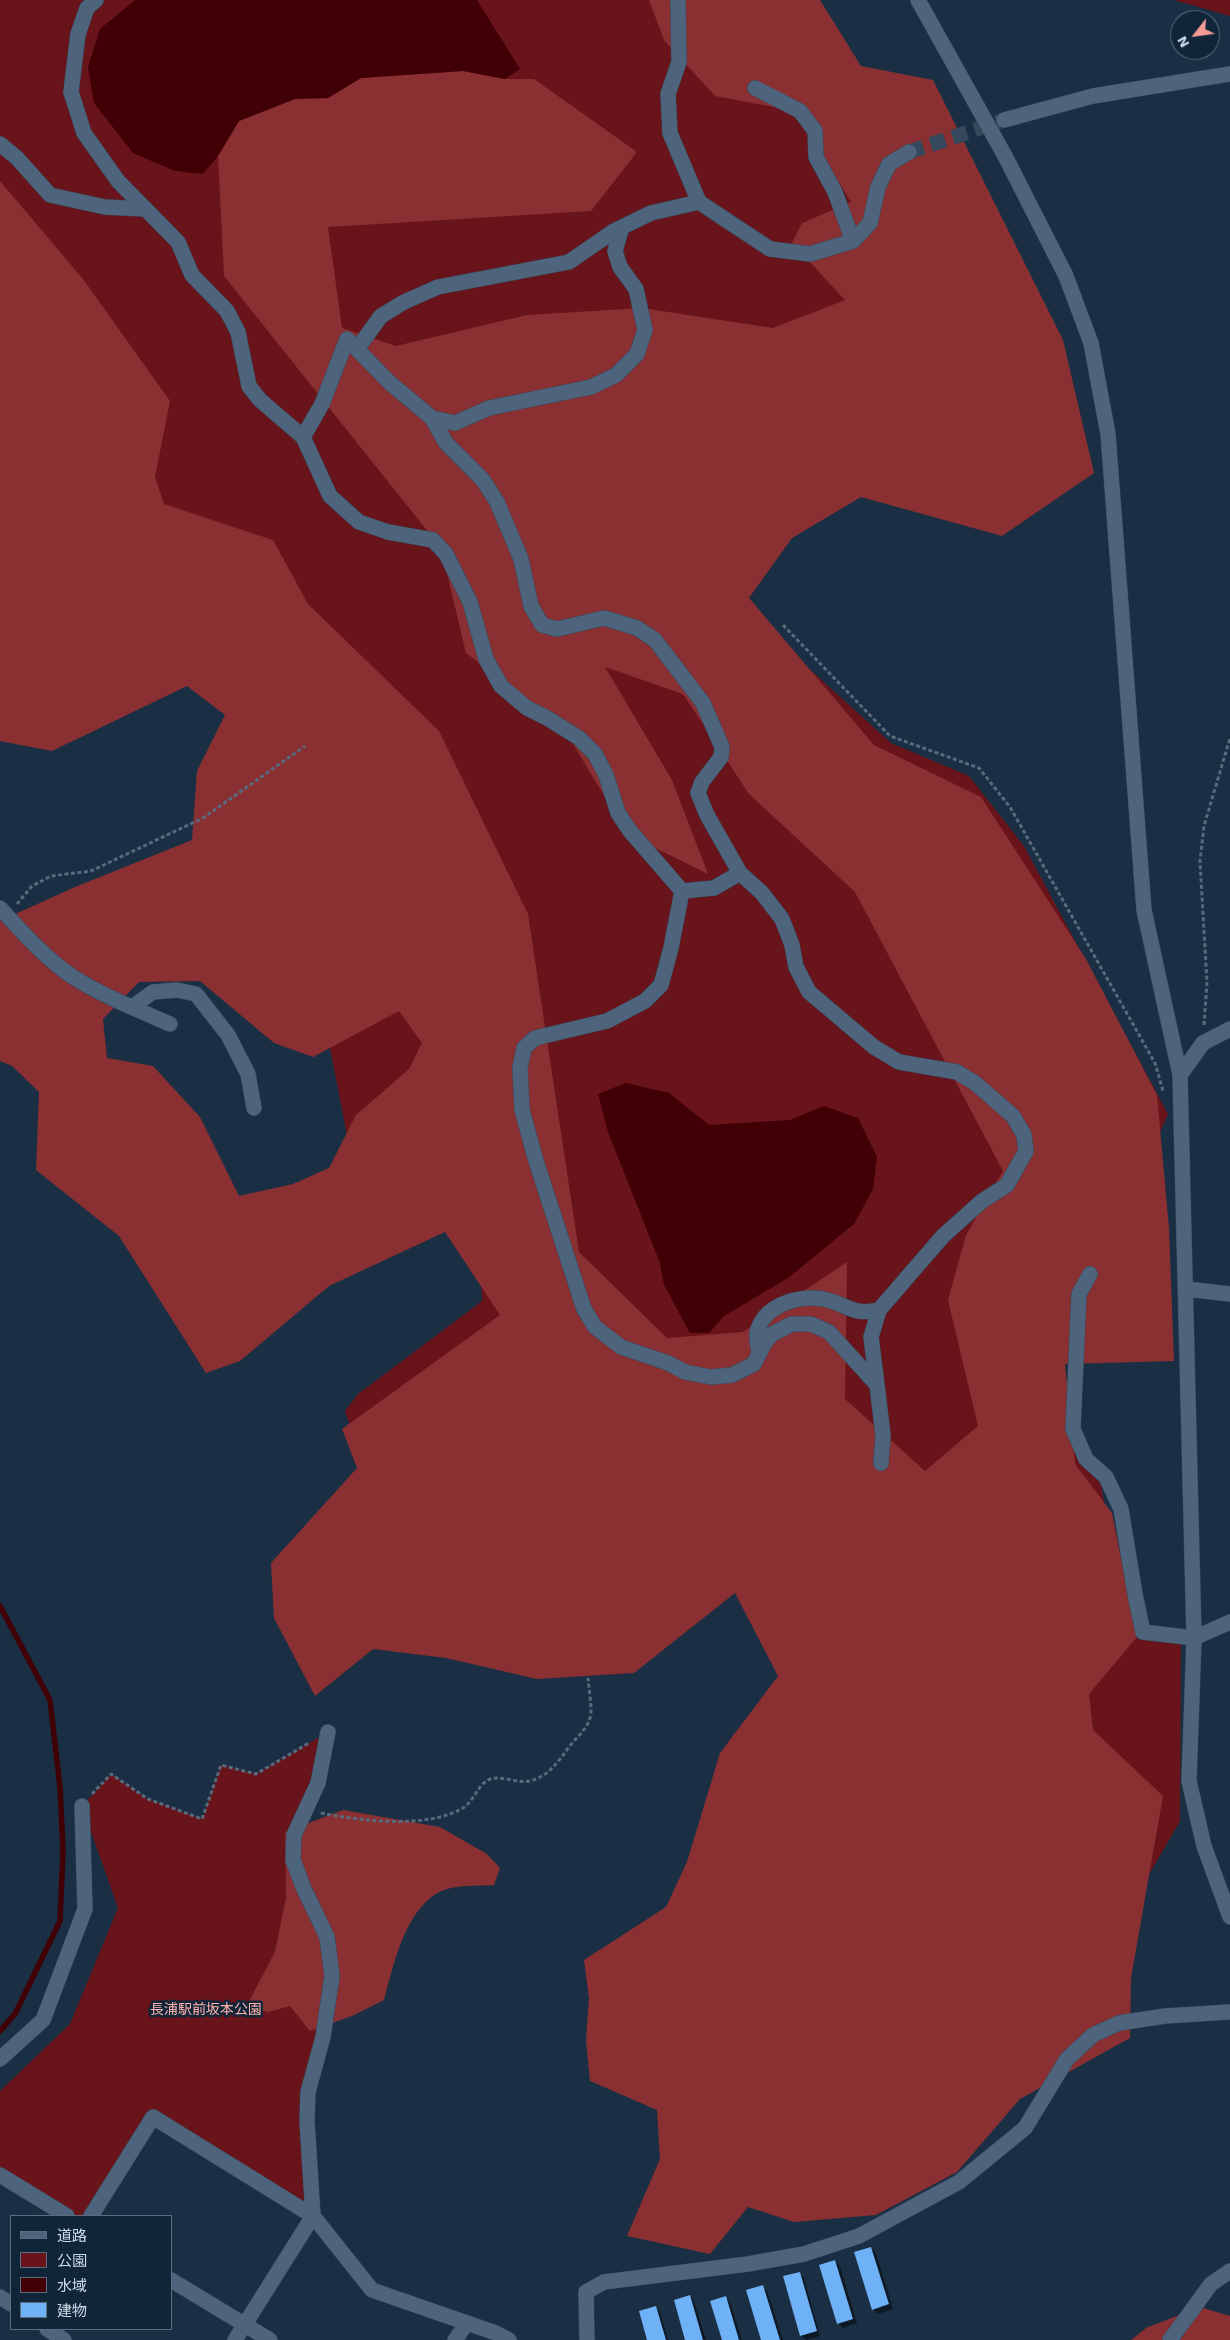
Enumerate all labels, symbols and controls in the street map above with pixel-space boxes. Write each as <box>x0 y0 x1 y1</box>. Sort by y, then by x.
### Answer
north arrow <box>1170 10 1220 60</box>
text: N <box>1173 34 1192 50</box>
park label: 長浦駅前坂本公園 <box>150 2002 262 2018</box>
legend <box>10 2215 172 2330</box>
text: 道路 <box>57 2227 87 2245</box>
text: 公園 <box>57 2252 87 2270</box>
text: 水域 <box>57 2277 87 2295</box>
text: 建物 <box>57 2302 87 2320</box>

